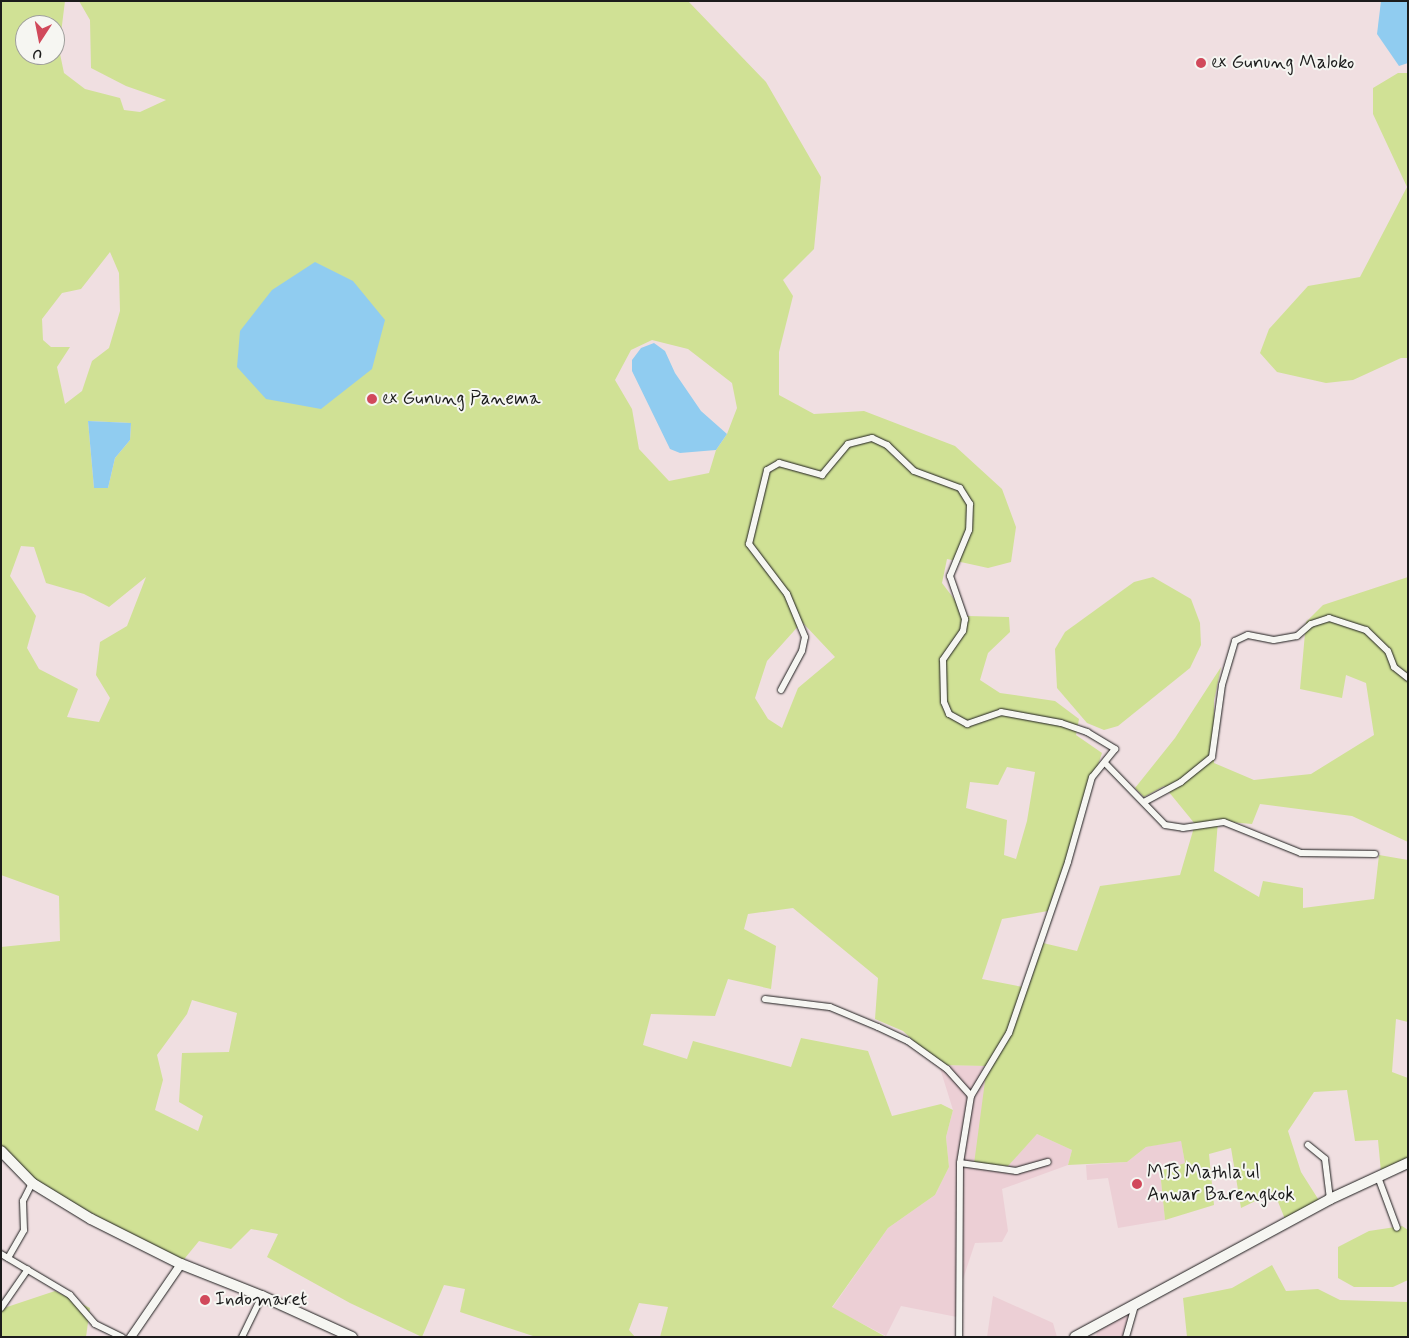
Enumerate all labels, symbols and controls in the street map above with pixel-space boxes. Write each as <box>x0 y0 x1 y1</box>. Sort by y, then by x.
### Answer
north arrow <box>15 15 65 65</box>
text: U <box>31 44 44 63</box>
place label: ex Gunung Maloko <box>1211 52 1354 74</box>
marker: ex Gunung Maloko <box>1195 57 1207 69</box>
place label: ex Gunung Panema <box>382 388 542 410</box>
marker: ex Gunung Panema <box>366 393 378 405</box>
place label: MTs Mathla'ul Anwar Barengkok <box>1147 1162 1293 1206</box>
marker: MTs Mathla'ul Anwar Barengkok <box>1131 1178 1143 1190</box>
place label: Indomaret <box>215 1289 307 1311</box>
marker: Indomaret <box>199 1294 211 1306</box>

